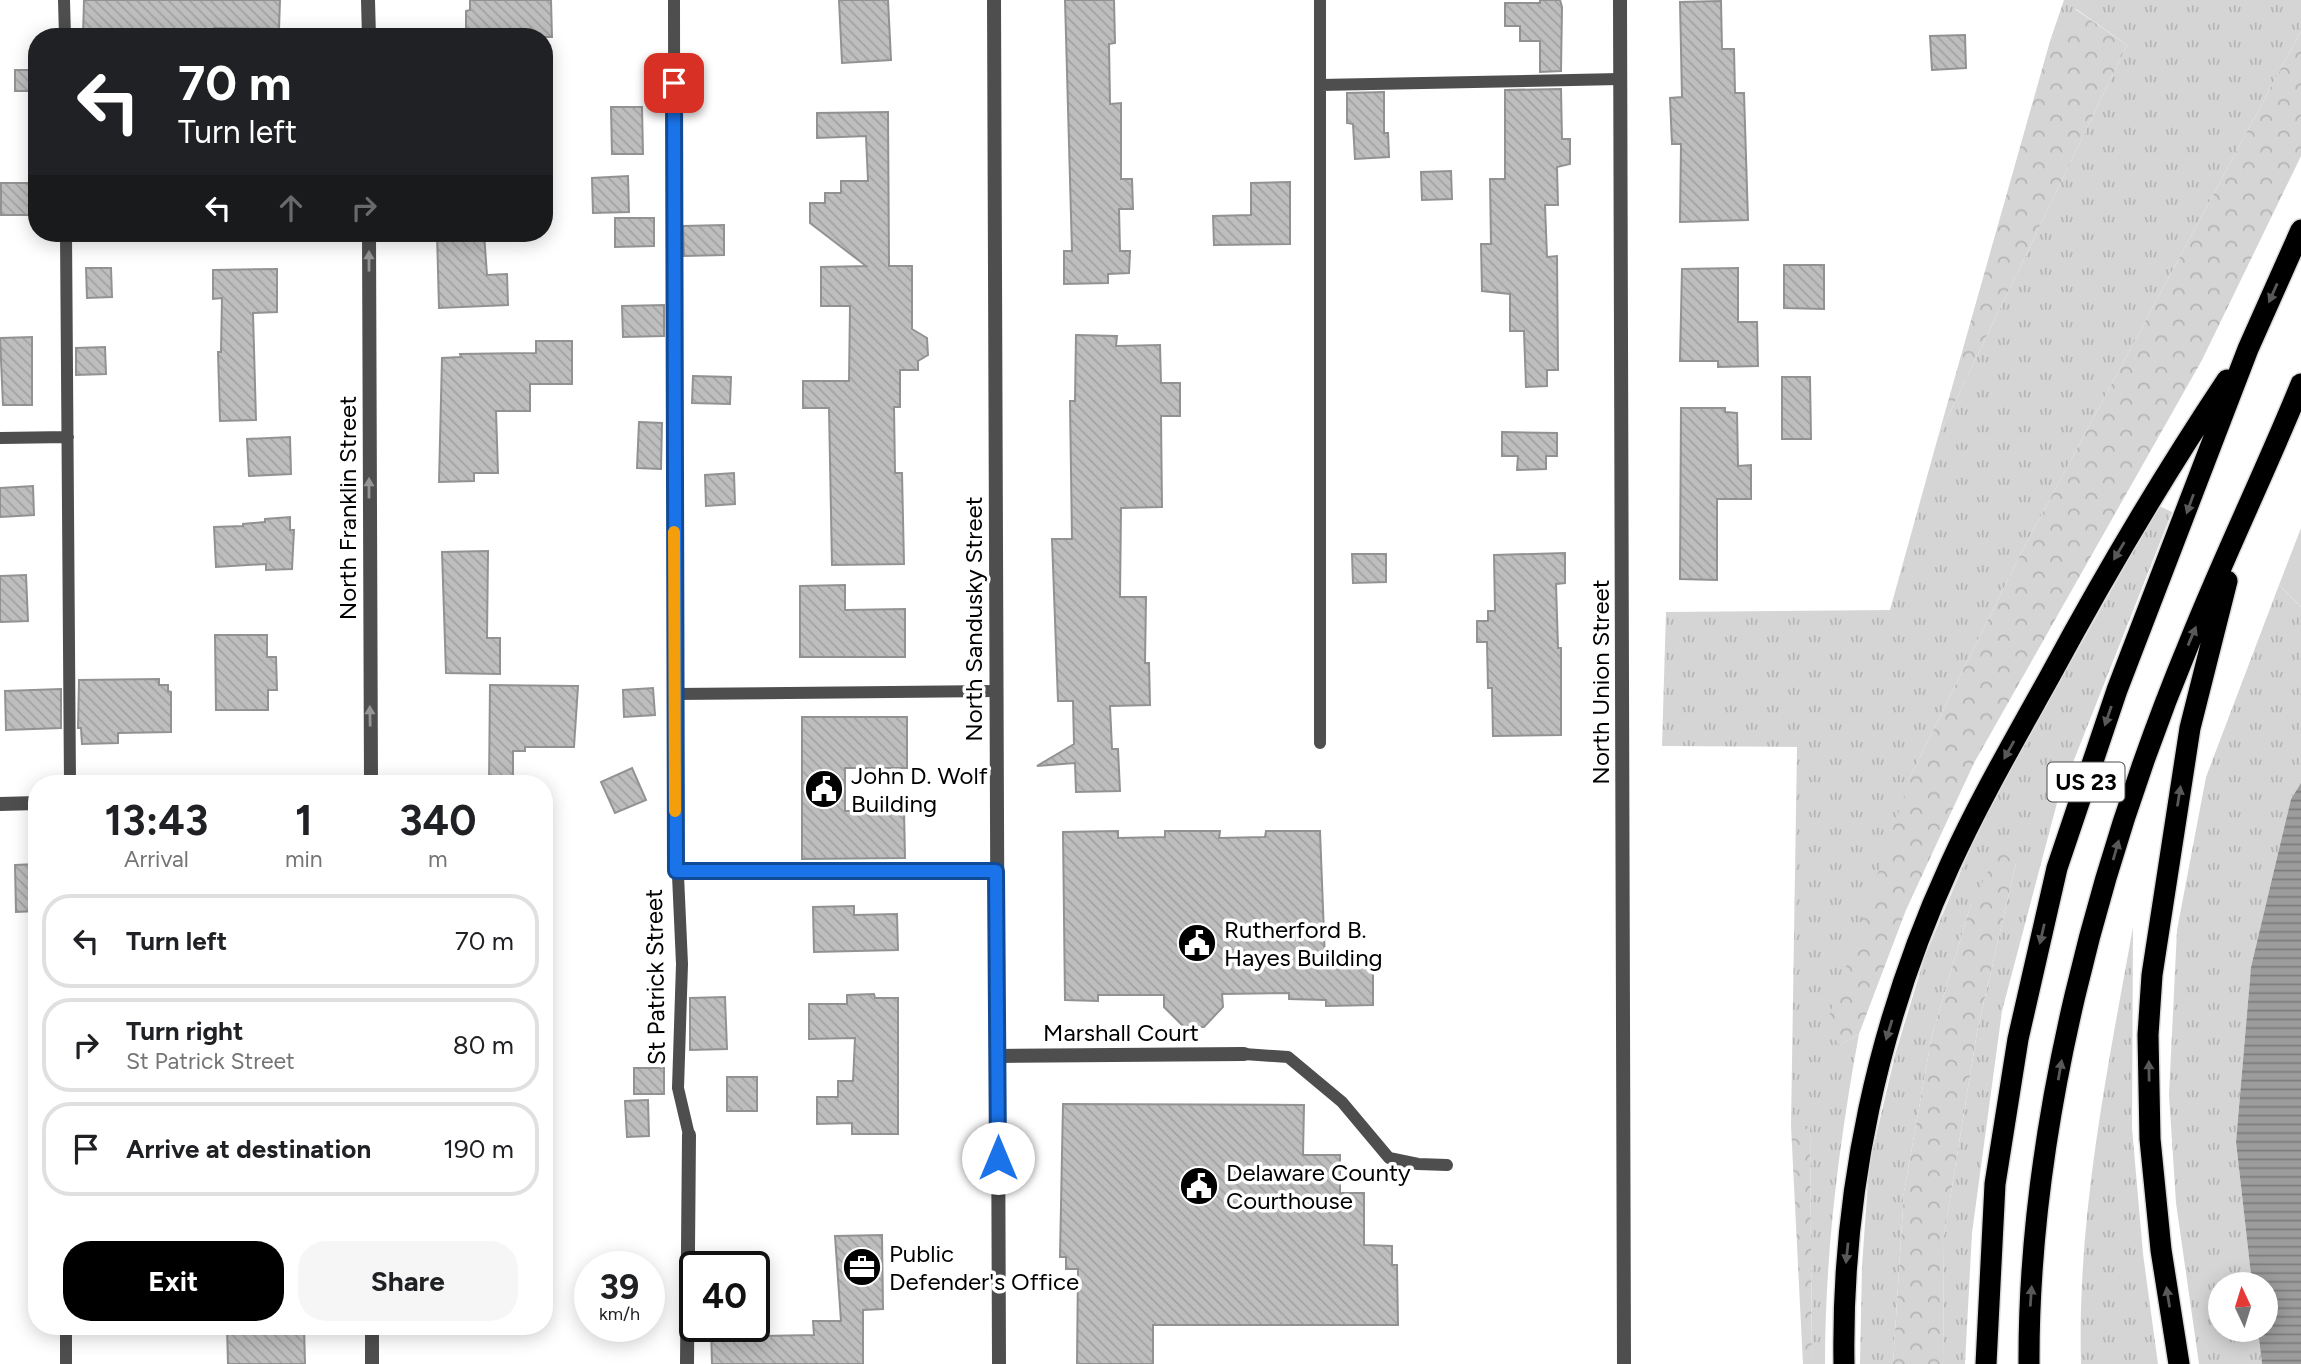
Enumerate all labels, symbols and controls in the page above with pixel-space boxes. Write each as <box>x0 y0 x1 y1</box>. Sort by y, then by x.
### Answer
text: 70 m <box>178 53 291 112</box>
pin <box>644 53 704 113</box>
icon: left <box>63 56 154 147</box>
icon: arrive <box>655 64 693 102</box>
text: Turn left <box>178 113 297 151</box>
icon: left <box>199 189 237 227</box>
icon: ahead <box>272 189 310 227</box>
icon: right <box>345 189 383 227</box>
one-way arrow <box>363 250 375 272</box>
one-way arrow <box>2267 282 2278 303</box>
street label: North Franklin Street <box>333 396 362 620</box>
one-way arrow <box>363 477 375 499</box>
one-way arrow <box>2184 494 2195 515</box>
street label: North Sandusky Street <box>959 496 988 742</box>
one-way arrow <box>2113 541 2125 560</box>
street label: North Union Street <box>1586 579 1615 785</box>
one-way arrow <box>2187 625 2198 646</box>
one-way arrow <box>364 705 376 727</box>
one-way arrow <box>2102 706 2113 727</box>
one-way arrow <box>2003 740 2015 759</box>
place label: John D. Wolf Building <box>851 761 988 818</box>
road number: US 23 <box>2048 762 2124 802</box>
public building icon: John D. Wolf Building <box>803 768 845 810</box>
one-way arrow <box>2174 785 2185 807</box>
text: 13:43 <box>105 795 208 846</box>
text: 1 <box>295 795 313 846</box>
text: 340 <box>399 795 476 846</box>
one-way arrow <box>2112 839 2122 860</box>
text: Arrival <box>124 845 189 873</box>
text: min <box>285 845 323 873</box>
text: m <box>428 845 448 873</box>
street label: St Patrick Street <box>639 889 671 1065</box>
place label: Rutherford B. Hayes Building <box>1224 915 1383 972</box>
icon: left <box>67 922 105 960</box>
public building icon: Rutherford B. Hayes Building <box>1176 922 1218 964</box>
one-way arrow <box>2036 923 2047 945</box>
text: Turn left <box>126 925 227 957</box>
text: 70 m <box>455 925 514 957</box>
text: Turn right <box>126 1015 243 1047</box>
street label: Marshall Court <box>1043 1018 1199 1047</box>
one-way arrow <box>1883 1020 1894 1041</box>
icon: right <box>67 1026 105 1064</box>
text: 80 m <box>453 1029 514 1061</box>
text: St Patrick Street <box>126 1047 295 1075</box>
one-way arrow <box>2055 1059 2066 1081</box>
one-way arrow <box>2143 1060 2155 1082</box>
position arrow <box>961 1121 1035 1195</box>
icon: arrive <box>67 1130 105 1168</box>
text: Arrive at destination <box>126 1133 371 1165</box>
text: 190 m <box>443 1133 514 1165</box>
place label: Delaware County Courthouse <box>1226 1158 1411 1215</box>
public building icon: Delaware County Courthouse <box>1178 1165 1220 1207</box>
place label: Public Defender's Office <box>889 1239 1079 1296</box>
button: Exit <box>63 1241 284 1321</box>
button: Share <box>298 1241 518 1321</box>
one-way arrow <box>1841 1243 1852 1265</box>
office icon: Public Defender's Office <box>841 1246 883 1288</box>
speed limit sign: 40 <box>679 1251 770 1342</box>
text: 39 <box>600 1266 639 1308</box>
north arrow <box>2208 1272 2278 1342</box>
map controls <box>2208 1272 2278 1342</box>
one-way arrow <box>2026 1285 2037 1307</box>
one-way arrow <box>2163 1285 2174 1307</box>
text: km/h <box>599 1303 640 1325</box>

